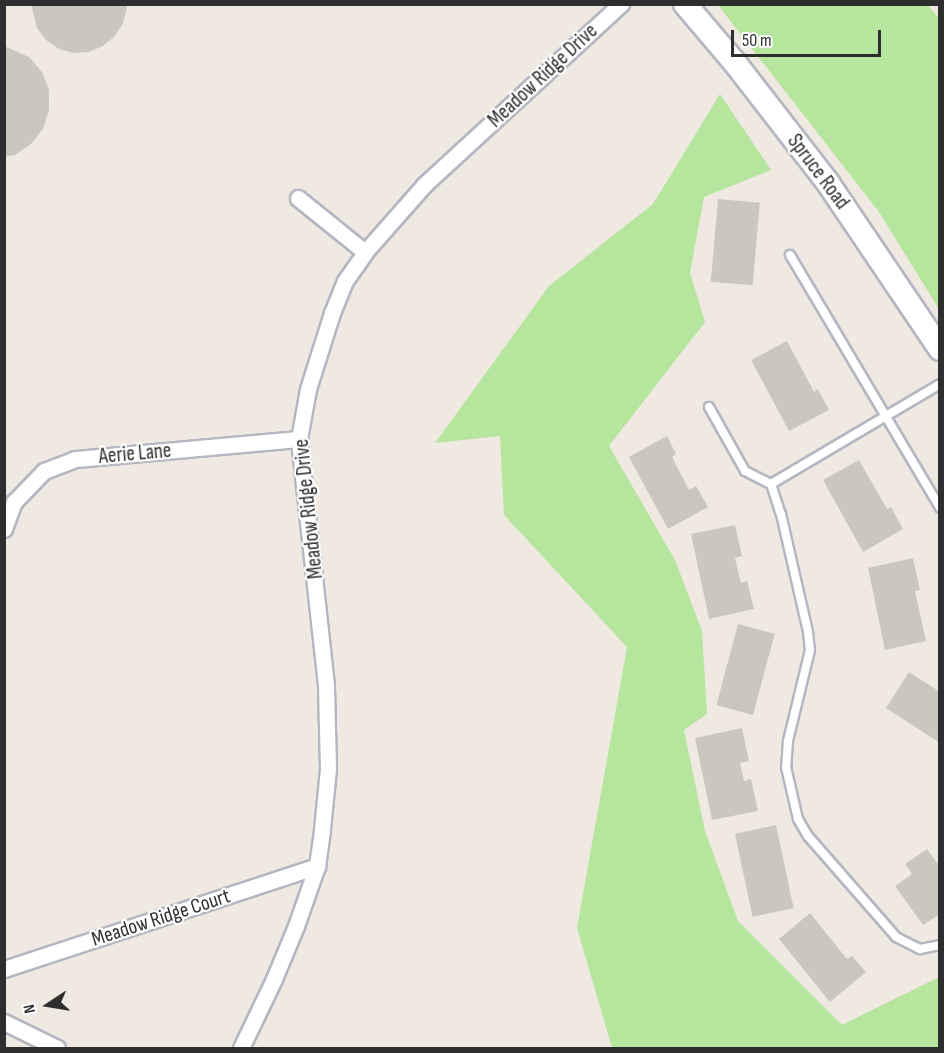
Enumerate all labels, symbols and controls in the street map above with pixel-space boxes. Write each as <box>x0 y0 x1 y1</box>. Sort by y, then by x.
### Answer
scale bar <box>734 18 884 56</box>
street label: Meadow Ridge Drive <box>483 19 603 133</box>
text: 50 m <box>742 30 772 51</box>
street label: Spruce Road <box>782 129 854 215</box>
street label: Aerie Lane <box>98 438 172 470</box>
street label: Meadow Ridge Drive <box>289 438 329 580</box>
street label: Meadow Ridge Court <box>89 884 233 952</box>
north arrow <box>18 975 78 1035</box>
text: N <box>20 1003 40 1015</box>

